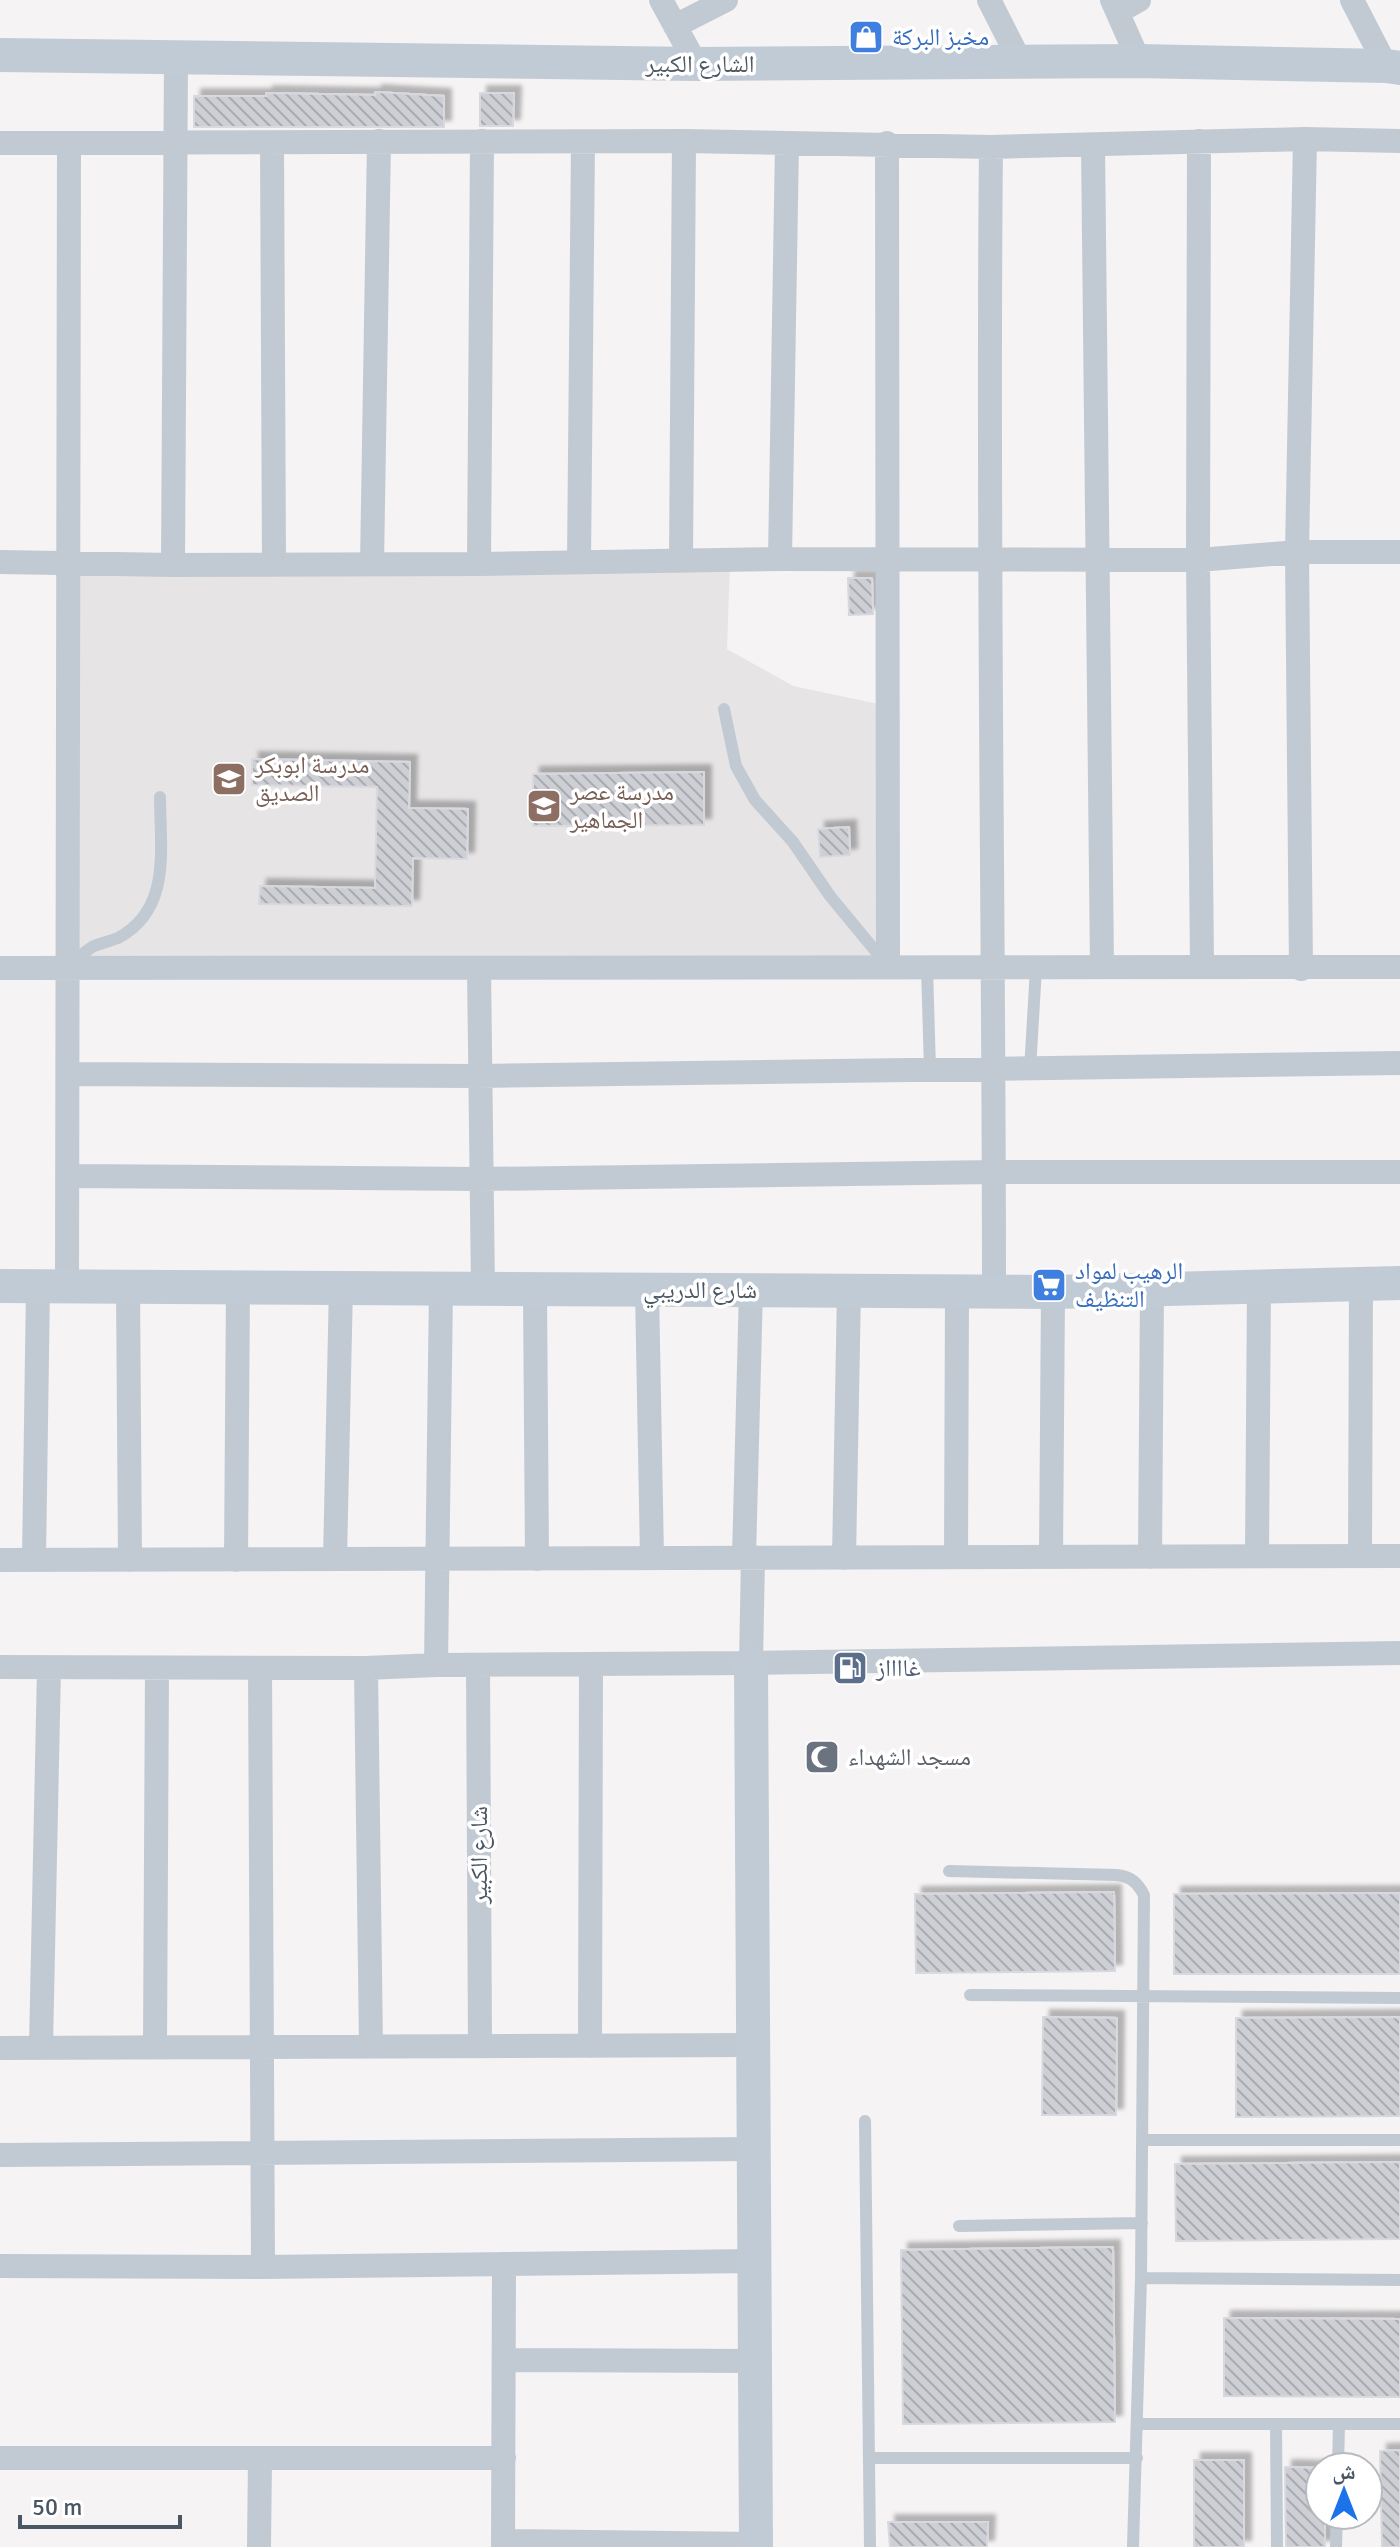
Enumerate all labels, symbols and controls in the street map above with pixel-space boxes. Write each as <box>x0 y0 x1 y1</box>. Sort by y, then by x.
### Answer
shop icon: مخبز البركة <box>847 18 885 56</box>
place label: مخبز البركة <box>892 22 989 52</box>
street label: الشارع الكبير <box>645 49 754 79</box>
place label: مدرسة ابوبكر الصديق <box>254 750 369 808</box>
school or university icon: مدرسة ابوبكر الصديق <box>210 760 248 798</box>
place label: مدرسة عصر الجماهير <box>569 777 674 835</box>
school or university icon: مدرسة عصر الجماهير <box>525 787 563 825</box>
place label: الرهيب لمواد التنظيف <box>1075 1256 1183 1314</box>
supermarket icon: الرهيب لمواد التنظيف <box>1030 1266 1068 1304</box>
street label: شارع الدريبي <box>643 1275 757 1309</box>
fuel station icon: غااااز <box>831 1649 869 1687</box>
place label: غااااز <box>875 1653 921 1683</box>
mosque icon: مسجد الشهداء <box>803 1738 841 1776</box>
place label: مسجد الشهداء <box>848 1742 971 1772</box>
street label: شارع الكبير <box>464 1806 494 1905</box>
north arrow <box>1304 2451 1384 2531</box>
text: ش <box>1332 2458 1356 2485</box>
scale bar <box>20 2479 180 2529</box>
text: 50 m <box>32 2492 82 2522</box>

